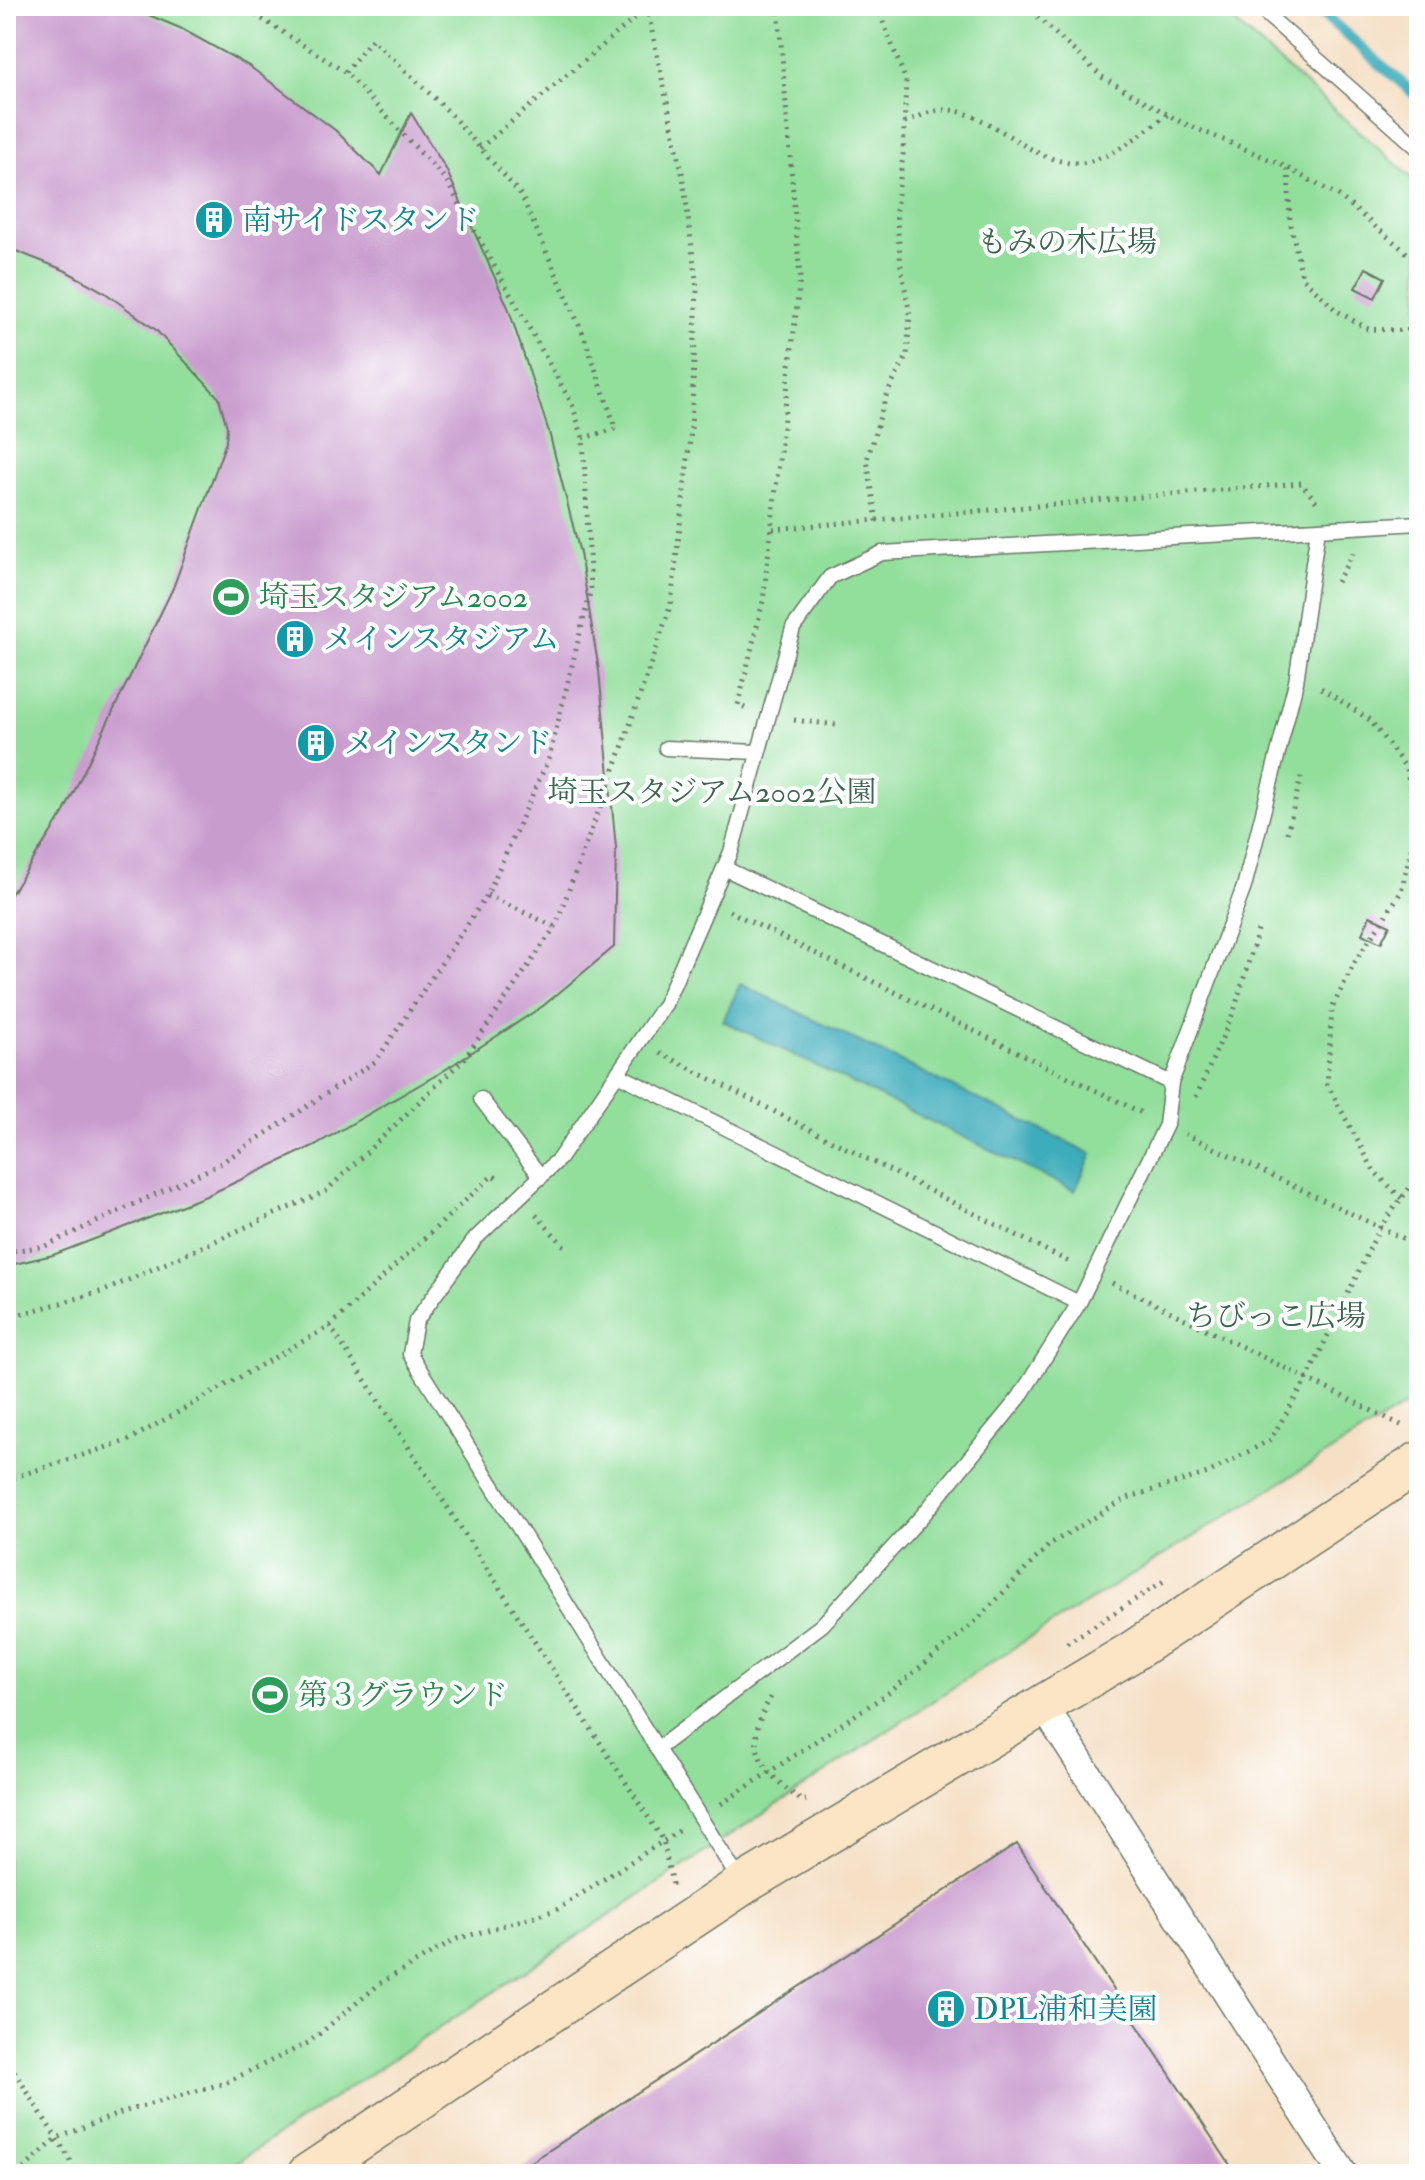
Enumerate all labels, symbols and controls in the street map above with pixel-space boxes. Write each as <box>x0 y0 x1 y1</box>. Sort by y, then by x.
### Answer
building icon: 南サイドスタンド <box>193 199 235 241</box>
place label: 南サイドスタンド <box>242 202 480 239</box>
park label: もみの木広場 <box>977 224 1157 261</box>
sports icon: 埼玉スタジアム2002 <box>210 576 252 618</box>
place label: 埼玉スタジアム2002 <box>259 579 528 616</box>
building icon: メインスタジアム <box>274 618 316 660</box>
place label: メインスタジアム <box>323 621 559 658</box>
building icon: メインスタンド <box>295 722 337 764</box>
place label: メインスタンド <box>344 725 553 762</box>
park label: 埼玉スタジアム2002公園 <box>547 774 877 811</box>
park label: ちびっこ広場 <box>1186 1298 1366 1335</box>
sports icon: 第３グラウンド <box>249 1674 291 1716</box>
place label: 第３グラウンド <box>298 1677 508 1714</box>
building icon: DPL浦和美園 <box>925 1988 967 2030</box>
place label: DPL浦和美園 <box>974 1991 1157 2028</box>

